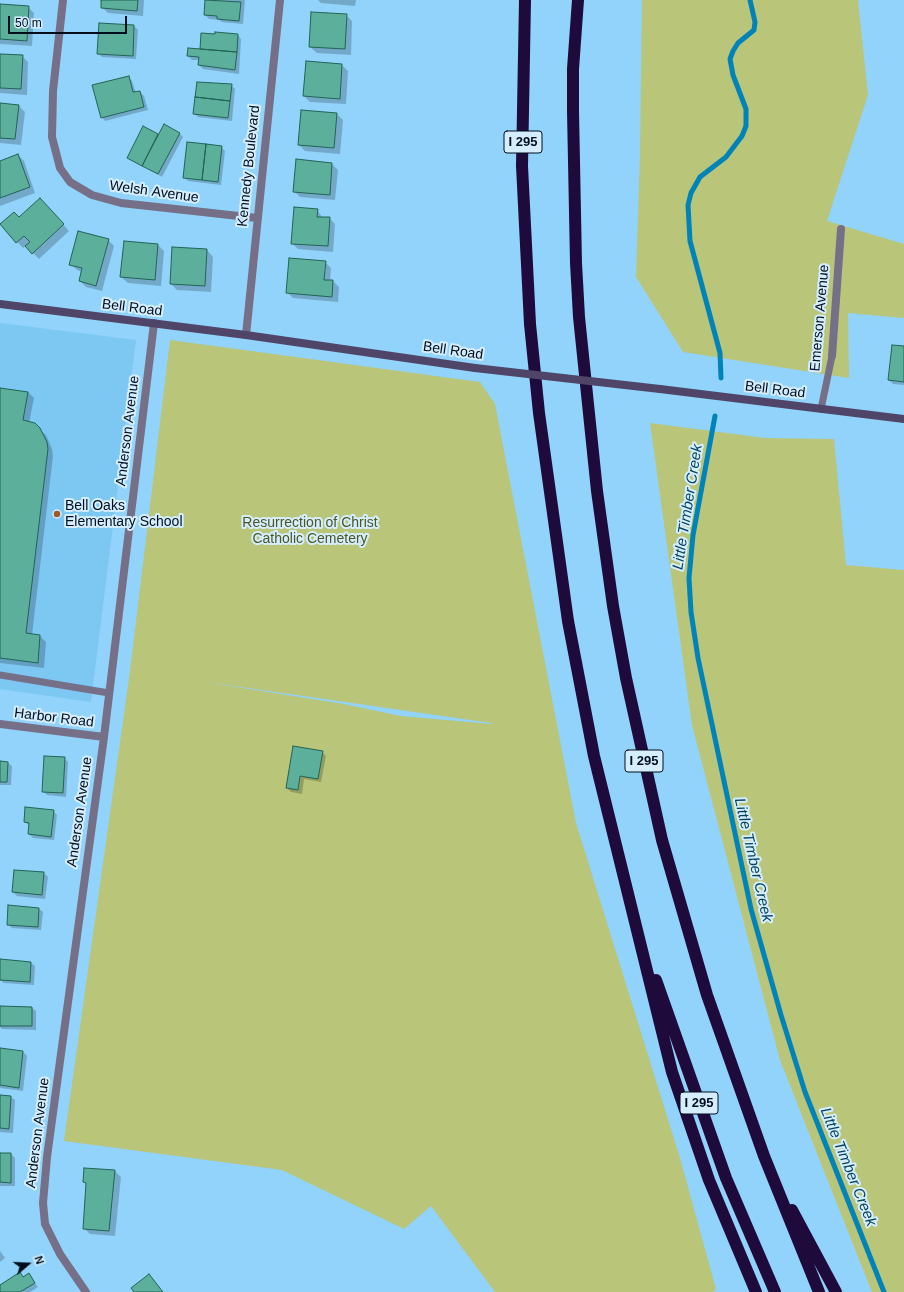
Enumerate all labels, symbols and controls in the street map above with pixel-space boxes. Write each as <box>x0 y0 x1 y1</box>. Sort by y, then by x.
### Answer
scale bar <box>10 8 129 34</box>
text: 50 m <box>15 16 42 30</box>
street label: Kennedy Boulevard <box>234 104 264 228</box>
road number: I 295 <box>504 131 542 153</box>
street label: Welsh Avenue <box>108 177 200 207</box>
street label: Emerson Avenue <box>807 264 833 372</box>
street label: Bell Road <box>101 296 163 320</box>
street label: Bell Road <box>422 338 484 364</box>
street label: Anderson Avenue <box>113 375 143 487</box>
street label: Bell Road <box>744 378 806 402</box>
water label: Little Timber Creek <box>669 443 707 571</box>
place label: Bell Oaks Elementary School <box>65 498 183 530</box>
marker: Bell Oaks Elementary School <box>52 509 62 519</box>
park label: Resurrection of Christ Catholic Cemetery <box>242 515 378 548</box>
street label: Harbor Road <box>13 705 95 731</box>
road number: I 295 <box>625 750 663 772</box>
street label: Anderson Avenue <box>64 756 96 868</box>
water label: Little Timber Creek <box>730 796 776 924</box>
street label: Anderson Avenue <box>23 1077 53 1189</box>
road number: I 295 <box>680 1092 718 1114</box>
water label: Little Timber Creek <box>816 1105 880 1229</box>
north arrow <box>8 1244 48 1284</box>
text: N <box>32 1254 46 1266</box>

